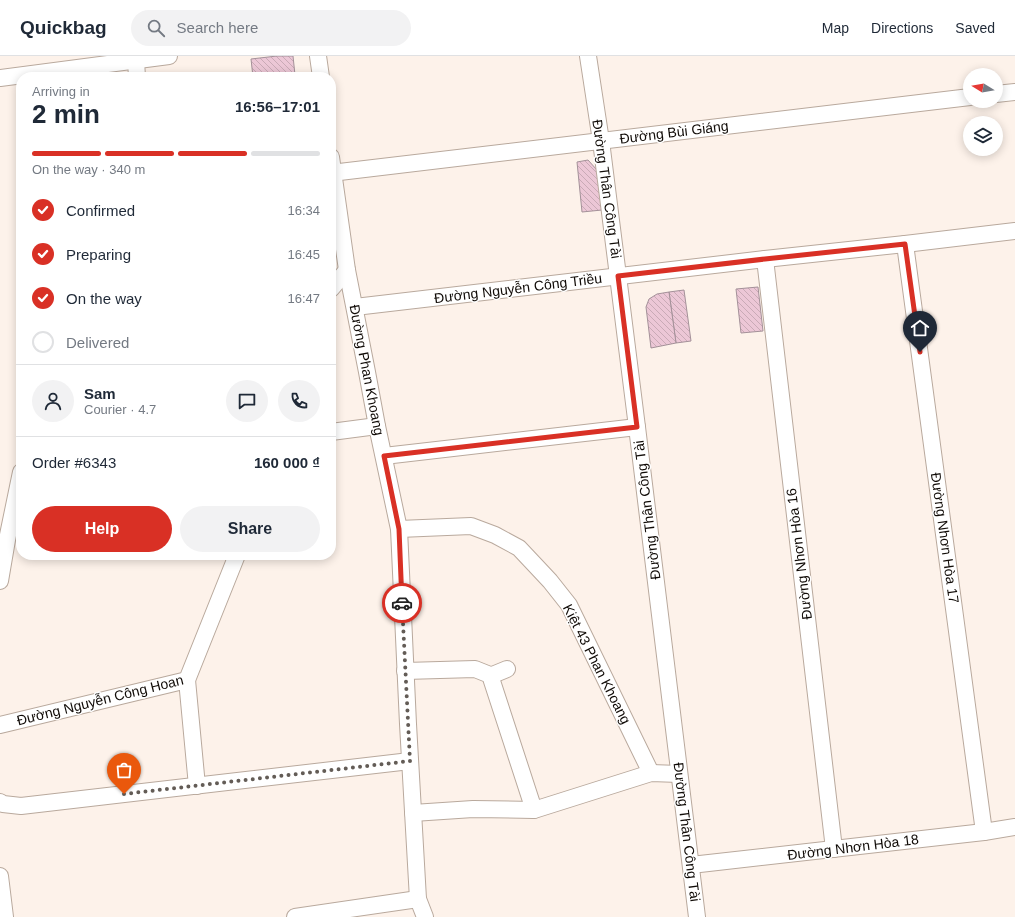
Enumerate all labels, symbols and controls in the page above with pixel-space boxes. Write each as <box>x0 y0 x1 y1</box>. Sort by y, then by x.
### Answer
search box <box>131 10 411 46</box>
text: Quickbag <box>20 17 107 38</box>
icon: search <box>145 17 167 39</box>
text: Search here <box>177 19 258 36</box>
text: Map <box>822 20 849 36</box>
text: Directions <box>871 20 933 36</box>
text: Saved <box>955 20 995 36</box>
north arrow <box>963 68 1003 108</box>
map controls <box>963 68 1003 156</box>
text: Arriving in <box>32 84 90 99</box>
text: 16:56–17:01 <box>235 98 320 115</box>
text: 2 min <box>32 99 100 129</box>
button: layers <box>963 116 1003 156</box>
street label: Đường Bùi Giáng <box>619 117 729 147</box>
street label: Đường Thân Công Tài <box>589 118 625 260</box>
text: On the way · 340 m <box>32 162 145 177</box>
icon: check <box>32 199 54 221</box>
text: Confirmed <box>66 202 135 219</box>
text: 16:34 <box>287 203 320 218</box>
icon: check <box>32 243 54 265</box>
text: Preparing <box>66 246 131 263</box>
text: 16:45 <box>287 247 320 262</box>
street label: Đường Nguyễn Công Triều <box>433 270 603 306</box>
icon: check <box>32 287 54 309</box>
text: On the way <box>66 290 142 307</box>
text: 16:47 <box>287 291 320 306</box>
street label: Đường Phan Khoang <box>346 303 388 437</box>
pin <box>903 311 937 352</box>
icon: home <box>909 317 931 339</box>
text: Delivered <box>66 334 129 351</box>
button: person <box>32 380 74 422</box>
button: chat <box>226 380 268 422</box>
button: phone <box>278 380 320 422</box>
text: Sam <box>84 385 116 402</box>
text: Courier · 4.7 <box>84 402 156 417</box>
street label: Đường Thân Công Tài <box>631 439 663 581</box>
text: Order #6343 <box>32 454 116 471</box>
text: 160 000 ₫ <box>254 454 320 471</box>
street label: Đường Nhơn Hòa 17 <box>928 472 962 605</box>
street label: Đường Nhơn Hòa 16 <box>783 487 815 620</box>
button: Help <box>32 506 172 552</box>
button: Share <box>180 506 320 552</box>
courier <box>382 583 422 623</box>
icon: car <box>391 592 413 614</box>
street label: Kiệt 43 Phan Khoang <box>560 601 634 727</box>
street label: Đường Nguyễn Công Hoan <box>15 672 185 728</box>
pin <box>107 753 141 794</box>
icon: bag <box>113 759 135 781</box>
street label: Đường Thân Công Tài <box>671 761 703 903</box>
street label: Đường Nhơn Hòa 18 <box>787 831 920 863</box>

